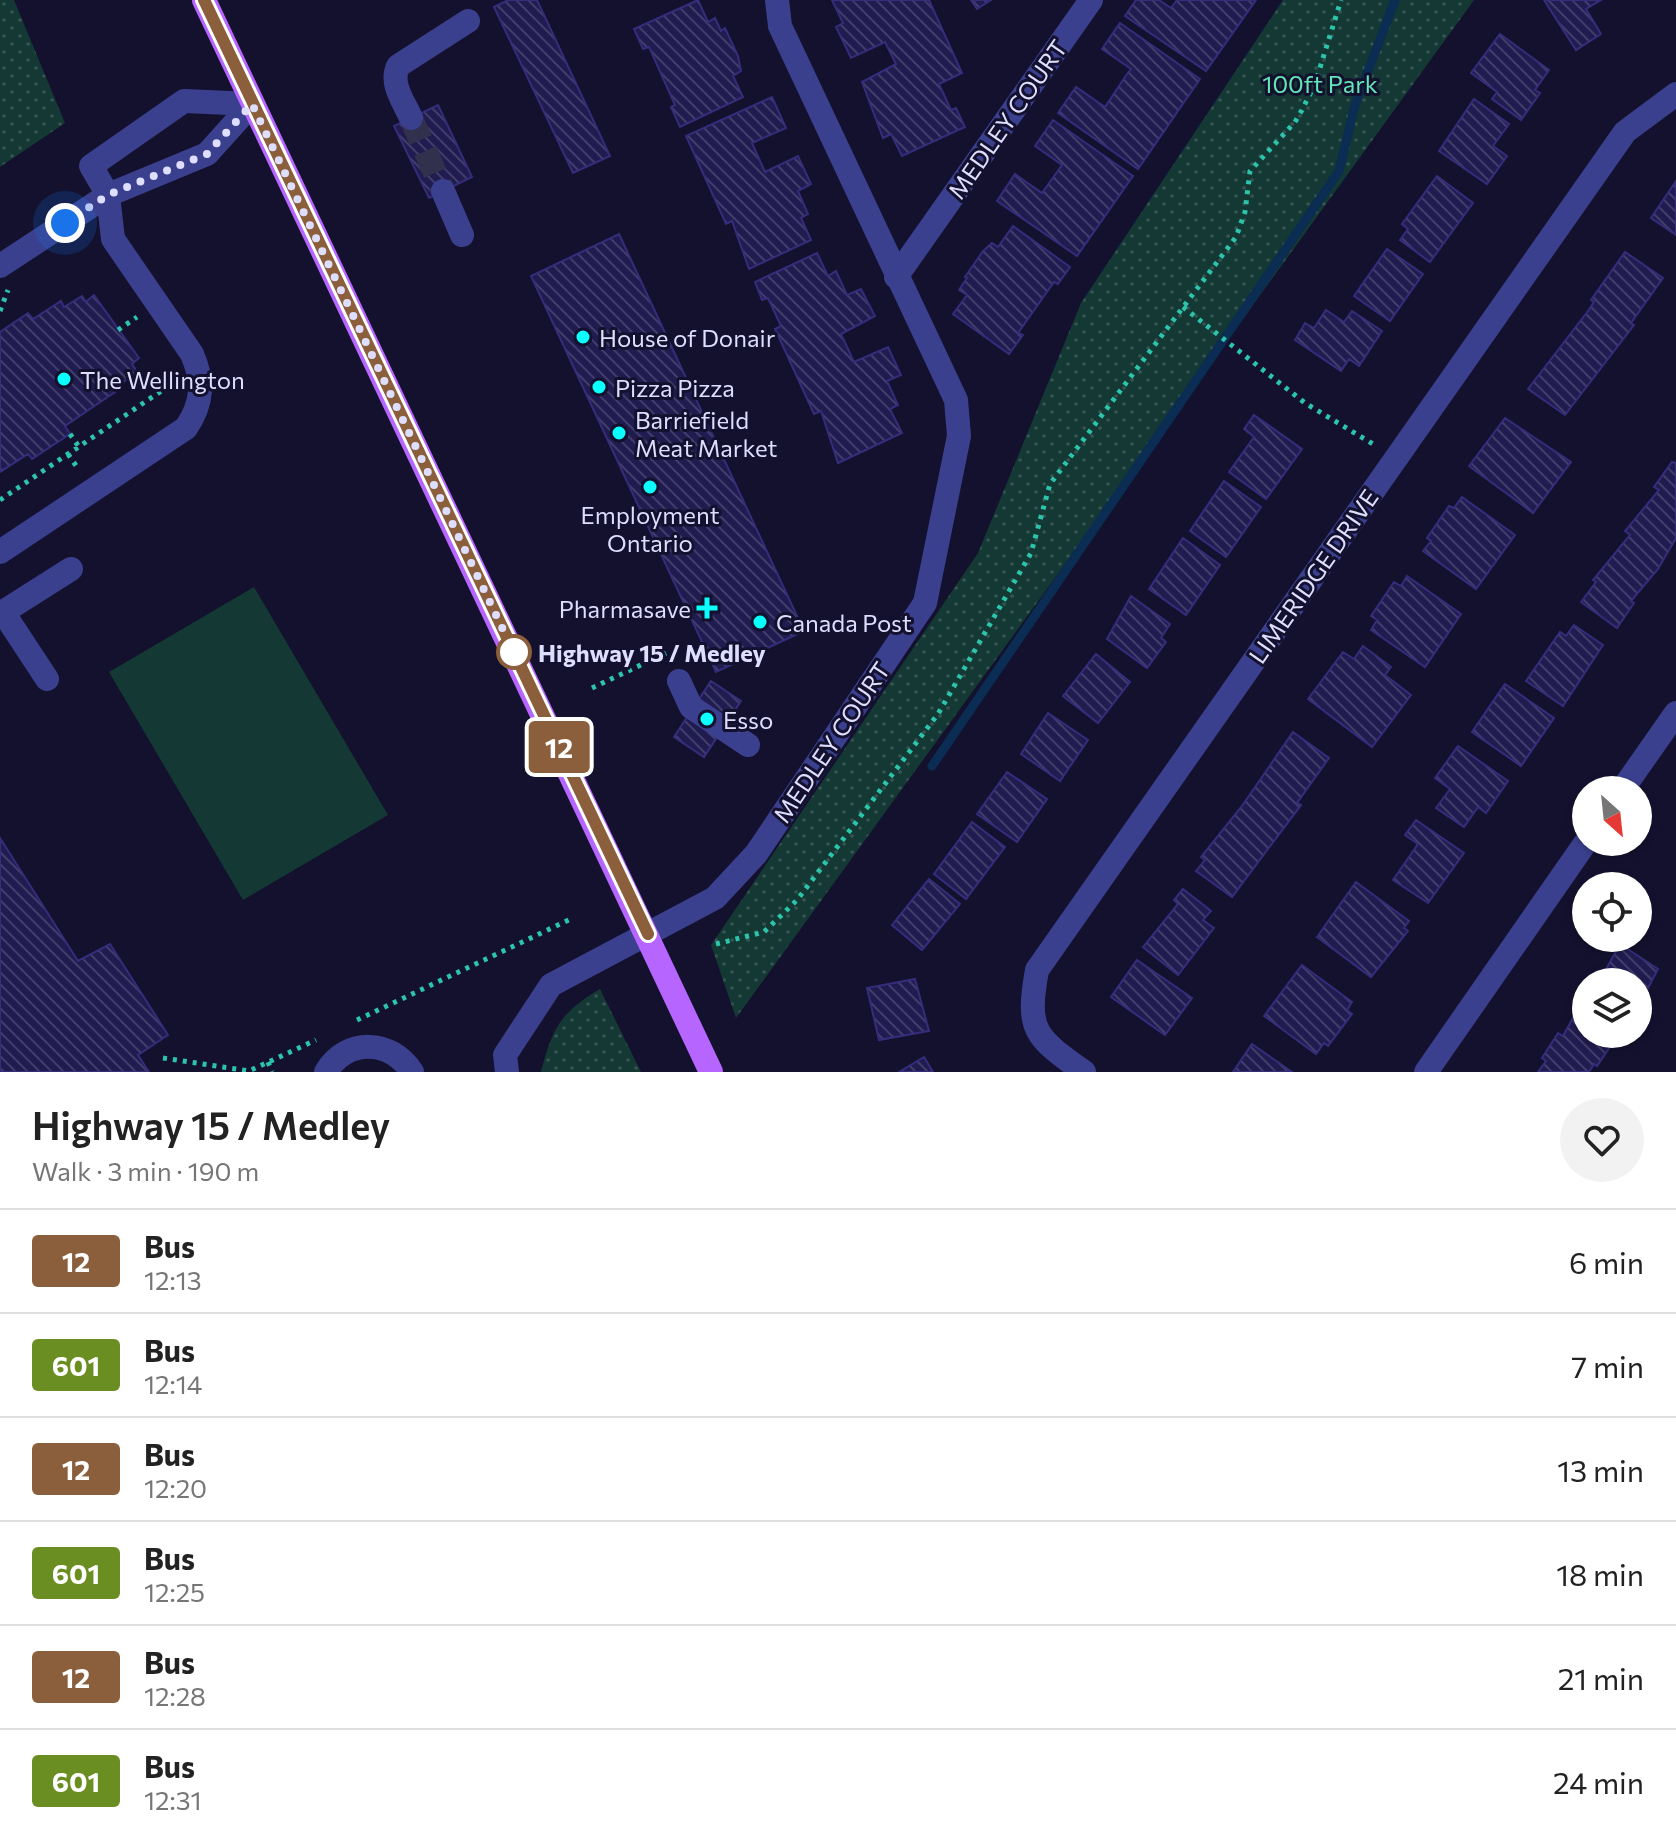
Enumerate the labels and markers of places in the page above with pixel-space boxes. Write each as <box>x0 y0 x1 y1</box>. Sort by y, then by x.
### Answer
place label: House of Donair <box>599 323 776 352</box>
marker: House of Donair <box>574 328 592 346</box>
place label: The Wellington <box>80 365 245 394</box>
marker: The Wellington <box>55 370 73 388</box>
place label: Pizza Pizza <box>615 373 735 402</box>
marker: Pizza Pizza <box>590 378 608 396</box>
place label: Barriefield Meat Market <box>635 405 777 462</box>
marker: Barriefield Meat Market <box>610 424 628 442</box>
marker: Employment Ontario <box>641 478 659 496</box>
place label: Employment Ontario <box>580 500 720 557</box>
place label: Pharmasave <box>559 594 691 623</box>
marker: Pharmasave <box>698 599 716 617</box>
place label: Canada Post <box>776 608 912 637</box>
marker: Canada Post <box>751 613 769 631</box>
marker: Highway 15 / Medley <box>497 635 531 669</box>
place label: Highway 15 / Medley <box>538 638 766 667</box>
place label: Esso <box>723 705 773 734</box>
marker: Esso <box>698 710 716 728</box>

